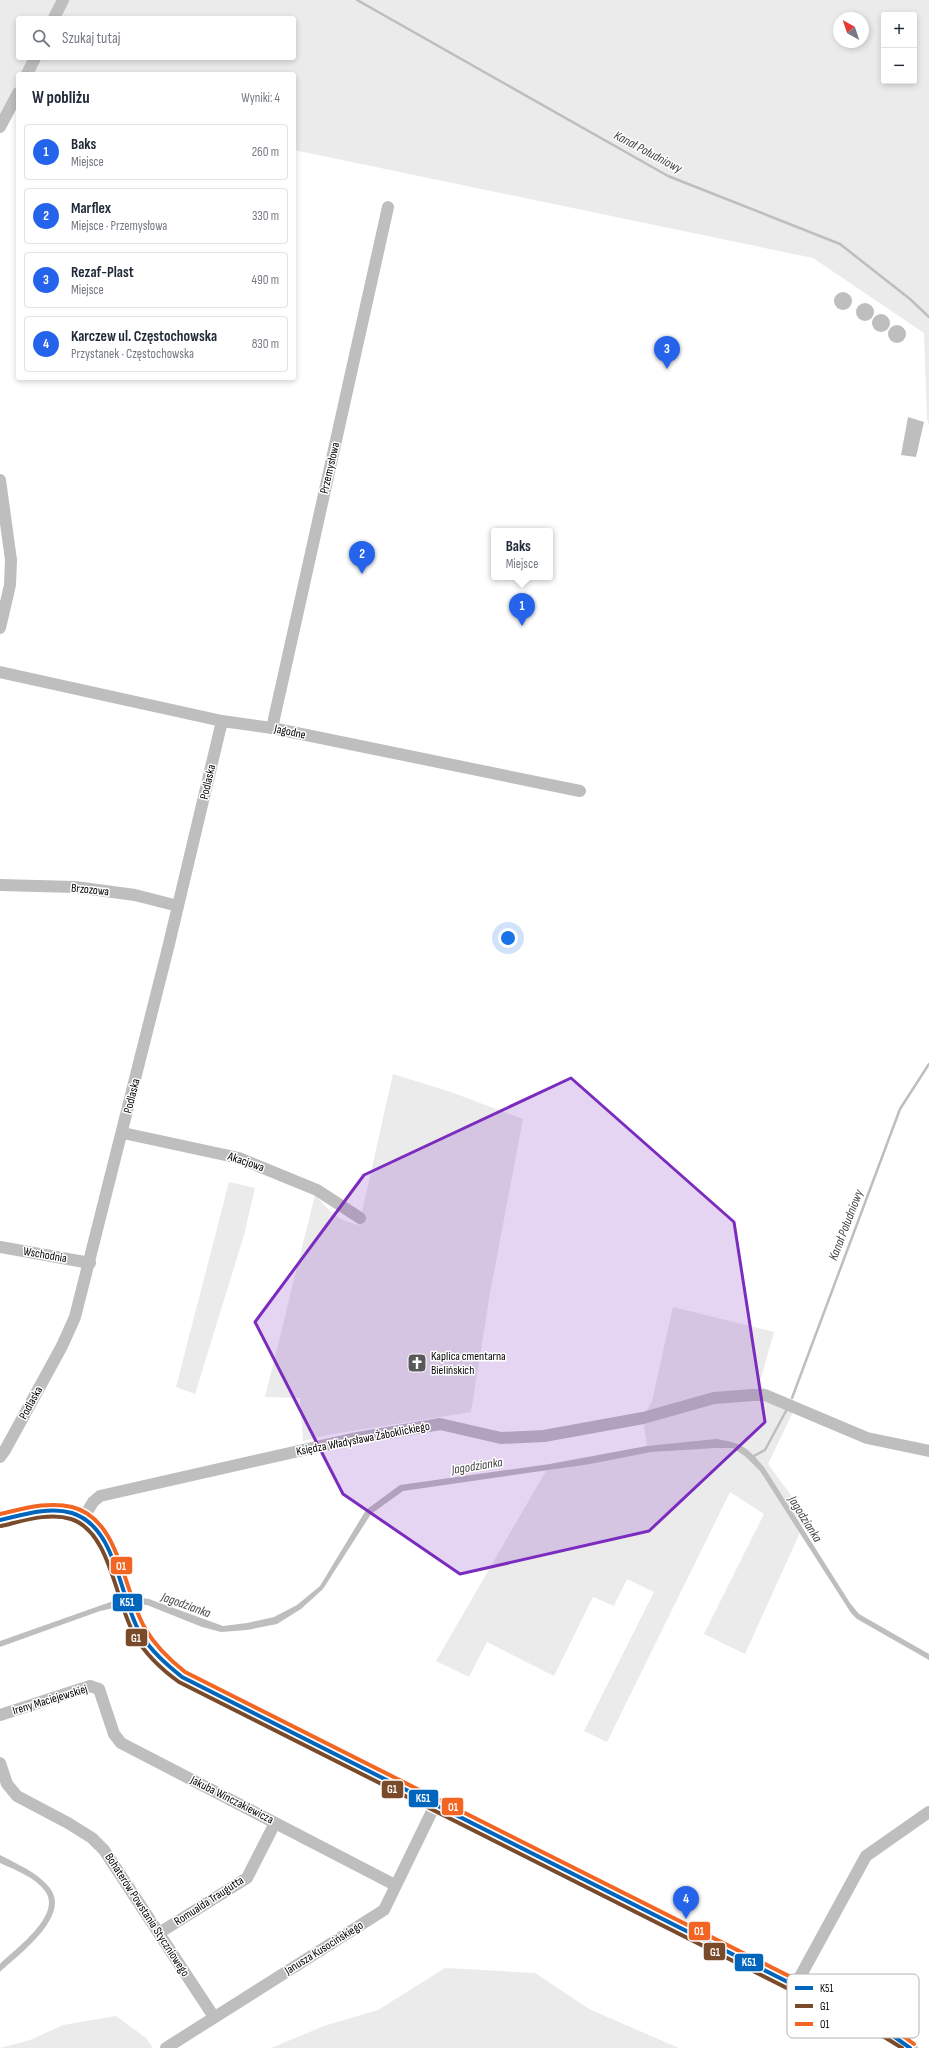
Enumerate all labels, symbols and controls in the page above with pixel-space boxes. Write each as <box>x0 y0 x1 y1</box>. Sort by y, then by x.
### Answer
north arrow <box>833 12 869 48</box>
map controls <box>881 12 917 84</box>
button: + <box>881 12 917 48</box>
search box <box>16 16 296 60</box>
icon: search <box>30 27 52 49</box>
text: Szukaj tutaj <box>62 29 120 48</box>
button: − <box>881 48 917 84</box>
text: W pobliżu <box>32 88 90 108</box>
text: Wyniki: 4 <box>241 90 280 106</box>
water label: Kanał Południowy <box>611 127 686 177</box>
text: Baks <box>71 135 96 154</box>
text: 1 <box>43 144 49 160</box>
text: 260 m <box>252 144 279 160</box>
text: Miejsce <box>71 154 104 170</box>
text: Marflex <box>71 199 111 218</box>
text: 2 <box>43 208 49 224</box>
text: 330 m <box>252 208 279 224</box>
text: Miejsce · Przemysłowa <box>71 218 167 234</box>
text: Rezaf-Plast <box>71 263 134 282</box>
text: 3 <box>43 272 49 288</box>
text: 490 m <box>252 272 279 288</box>
text: Miejsce <box>71 282 104 298</box>
text: Karczew ul. Częstochowska <box>71 327 217 346</box>
text: 4 <box>43 336 49 352</box>
text: 830 m <box>252 336 279 352</box>
pin: 3 <box>654 336 680 369</box>
text: Przystanek · Częstochowska <box>71 346 194 362</box>
street label: Przemysłowa <box>317 440 343 495</box>
popup <box>491 528 553 580</box>
text: Baks <box>506 537 531 556</box>
pin: 2 <box>349 541 375 574</box>
text: Miejsce <box>506 556 538 572</box>
pin: 1 <box>509 593 535 626</box>
street label: Jagodne <box>272 721 307 743</box>
street label: Podlaska <box>197 763 219 801</box>
street label: Brzozowa <box>70 881 110 899</box>
your location <box>498 928 518 948</box>
street label: Podlaska <box>120 1077 144 1115</box>
street label: Akacjowa <box>225 1148 267 1175</box>
water label: Kanał Południowy <box>825 1186 867 1263</box>
street label: Wschodnia <box>22 1244 68 1266</box>
place label: Kaplica cmentarna Bielińskich <box>431 1349 506 1378</box>
church icon: Kaplica cmentarna Bielińskich <box>406 1352 428 1374</box>
street label: Podlaska <box>16 1384 46 1422</box>
street label: Księdza Władysława Żaboklickiego <box>295 1419 431 1459</box>
water label: Jagodzianka <box>449 1454 504 1478</box>
water label: Jagodzianka <box>784 1492 826 1546</box>
line badge: O1 <box>110 1556 133 1575</box>
text: O1 <box>116 1560 127 1573</box>
water label: Jagodzianka <box>158 1588 214 1622</box>
line badge: K51 <box>112 1593 143 1612</box>
text: K51 <box>120 1596 135 1609</box>
line badge: G1 <box>125 1628 148 1647</box>
text: G1 <box>131 1632 142 1645</box>
street label: Ireny Maciejewskiej <box>11 1681 89 1719</box>
street label: Jakuba Winczakiewicza <box>187 1772 276 1828</box>
line badge: G1 <box>381 1780 404 1799</box>
text: G1 <box>387 1783 398 1796</box>
line badge: K51 <box>408 1789 439 1808</box>
text: K51 <box>416 1792 431 1805</box>
line badge: O1 <box>441 1797 464 1816</box>
text: O1 <box>448 1801 459 1814</box>
street label: Bohaterów Powstania Styczniowego <box>101 1850 193 1980</box>
street label: Romualda Traugutta <box>171 1873 247 1929</box>
pin: 4 <box>673 1886 699 1919</box>
street label: Janusza Kusocińskiego <box>281 1918 366 1979</box>
line badge: O1 <box>688 1921 711 1941</box>
text: O1 <box>694 1925 705 1938</box>
line badge: G1 <box>703 1942 726 1961</box>
text: G1 <box>710 1946 721 1959</box>
line badge: K51 <box>734 1953 764 1972</box>
text: K51 <box>742 1956 757 1969</box>
legend <box>787 1974 919 2038</box>
text: K51 <box>820 1982 833 1995</box>
text: G1 <box>820 2000 830 2013</box>
text: O1 <box>820 2018 829 2031</box>

